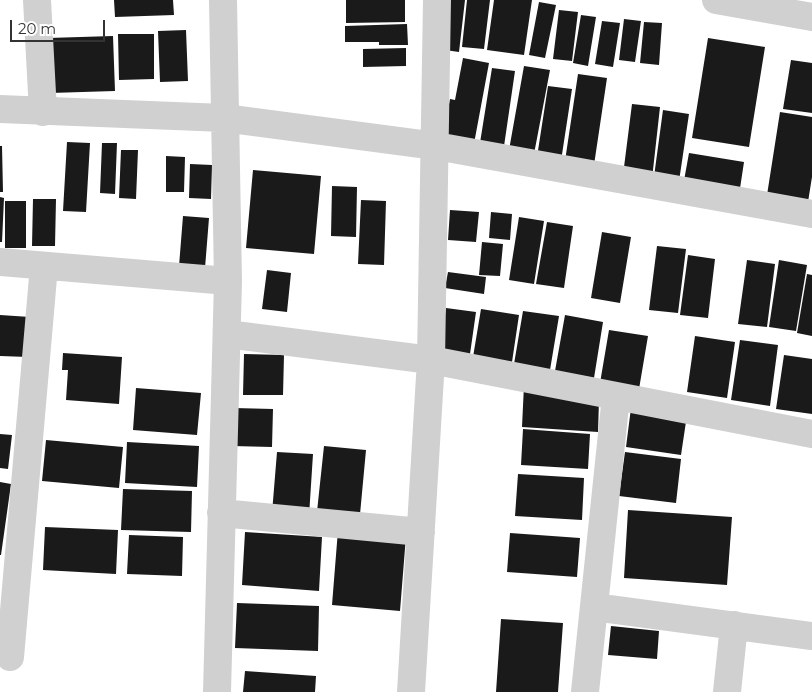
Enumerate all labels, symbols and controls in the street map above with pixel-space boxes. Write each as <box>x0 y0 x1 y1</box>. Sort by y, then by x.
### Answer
scale bar <box>12 10 108 42</box>
text: 20 m <box>18 19 56 38</box>

